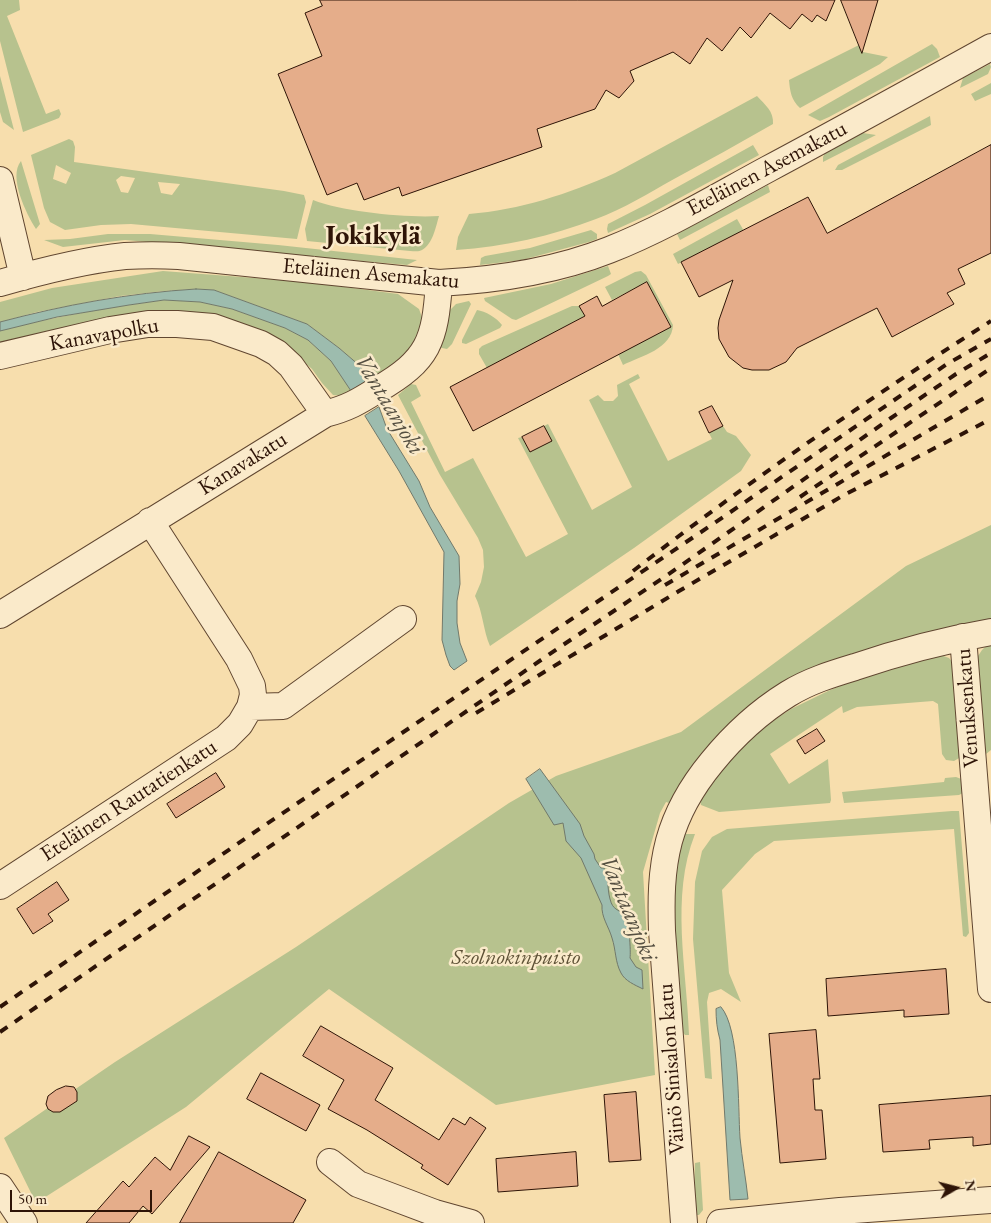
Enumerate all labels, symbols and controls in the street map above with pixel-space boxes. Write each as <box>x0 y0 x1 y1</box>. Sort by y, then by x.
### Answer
street label: Eteläinen Asemakatu <box>682 116 852 222</box>
district label: Jokikylä <box>325 219 421 253</box>
street label: Eteläinen Asemakatu <box>281 253 461 295</box>
street label: Kanavapolku <box>47 312 161 358</box>
water label: Vantaanjoki <box>348 350 430 460</box>
street label: Kanavakatu <box>194 426 292 502</box>
street label: Venuksenkatu <box>951 647 985 769</box>
street label: Eteläinen Rautatienkatu <box>36 734 222 868</box>
water label: Vantaanjoki <box>593 852 663 966</box>
park label: Szolnokinpuisto <box>452 945 580 971</box>
street label: Väinö Sinisalon katu <box>653 982 691 1156</box>
north arrow <box>931 1163 981 1213</box>
text: N <box>961 1179 981 1193</box>
scale bar <box>12 1180 155 1212</box>
text: 50 m <box>18 1189 47 1208</box>

